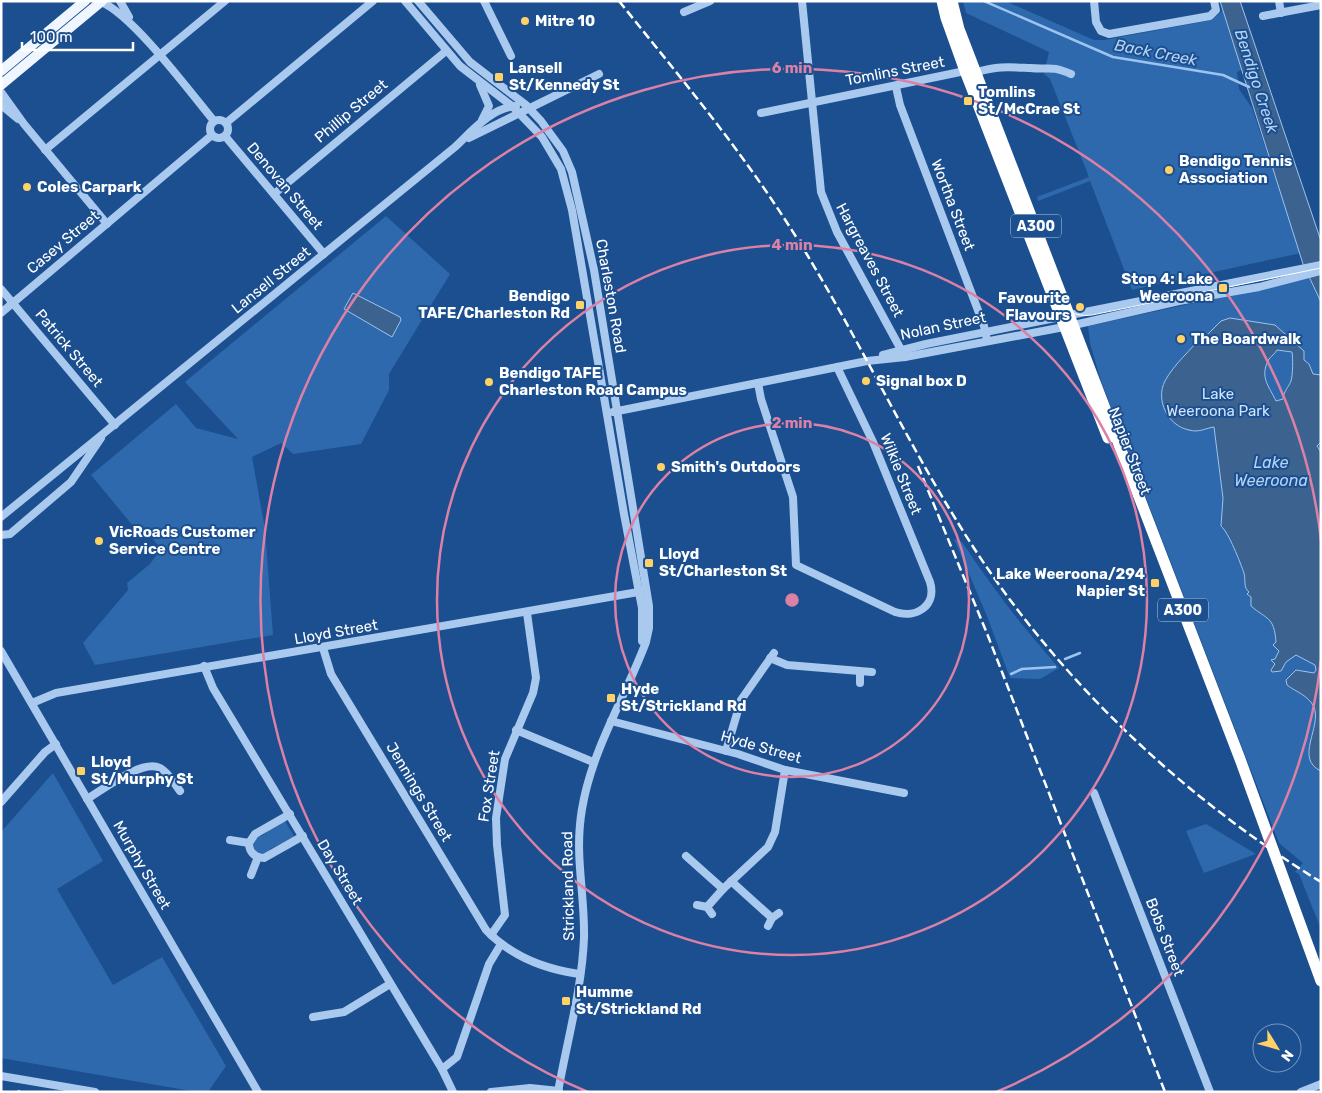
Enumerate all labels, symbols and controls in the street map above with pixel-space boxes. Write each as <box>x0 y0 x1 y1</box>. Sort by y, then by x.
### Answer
place label: Mitre 10 <box>535 12 595 30</box>
marker: Mitre 10 <box>519 15 531 27</box>
scale bar <box>22 20 134 52</box>
water label: Bendigo Creek <box>1231 27 1283 136</box>
text: 100 m <box>30 28 72 46</box>
water label: Back Creek <box>1113 35 1200 70</box>
street label: Tomlins Street <box>844 53 946 89</box>
place label: Lansell St/Kennedy St <box>509 59 619 94</box>
text: 6 min <box>772 59 812 77</box>
marker: Lansell St/Kennedy St <box>493 71 505 83</box>
street label: Phillip Street <box>311 75 391 147</box>
place label: Tomlins St/McCrae St <box>978 83 1080 118</box>
marker: Tomlins St/McCrae St <box>962 95 974 107</box>
street label: Denovan Street <box>243 139 327 233</box>
place label: Bendigo Tennis Association <box>1179 152 1292 187</box>
street label: Wortha Street <box>927 157 979 253</box>
marker: Bendigo Tennis Association <box>1163 164 1175 176</box>
place label: Coles Carpark <box>37 178 142 196</box>
marker: Coles Carpark <box>21 181 33 193</box>
street label: Hargreaves Street <box>832 200 908 320</box>
street label: Casey Street <box>23 206 103 277</box>
road number: A300 <box>1011 215 1061 238</box>
text: 4 min <box>771 236 813 254</box>
street label: Charleston Road <box>592 238 630 354</box>
street label: Lansell Street <box>228 243 314 317</box>
place label: Stop 4: Lake Weeroona <box>1121 270 1213 305</box>
marker: Stop 4: Lake Weeroona <box>1217 282 1229 294</box>
place label: Bendigo TAFE/Charleston Rd <box>418 287 570 322</box>
place label: Favourite Flavours <box>998 289 1070 324</box>
marker: Bendigo TAFE/Charleston Rd <box>574 299 586 311</box>
marker: Favourite Flavours <box>1074 301 1086 313</box>
street label: Patrick Street <box>31 306 107 391</box>
street label: Nolan Street <box>899 308 988 344</box>
place label: The Boardwalk <box>1191 330 1301 348</box>
marker: The Boardwalk <box>1175 333 1187 345</box>
place label: Bendigo TAFE Charleston Road Campus <box>499 364 687 399</box>
place label: Signal box D <box>876 372 967 390</box>
marker: Signal box D <box>860 375 872 387</box>
marker: Bendigo TAFE Charleston Road Campus <box>483 376 495 388</box>
park label: Lake Weeroona Park <box>1166 385 1270 420</box>
street label: Napier Street <box>1105 405 1155 497</box>
text: 2 min <box>772 414 812 432</box>
street label: Wilkie Street <box>877 431 926 517</box>
water label: Lake Weeroona <box>1234 453 1308 490</box>
place label: Smith's Outdoors <box>671 458 800 476</box>
marker: Smith's Outdoors <box>655 461 667 473</box>
place label: VicRoads Customer Service Centre <box>109 523 256 558</box>
marker: VicRoads Customer Service Centre <box>93 535 105 547</box>
place label: Lloyd St/Charleston St <box>659 545 787 580</box>
marker: Lloyd St/Charleston St <box>643 557 655 569</box>
place label: Lake Weeroona/294 Napier St <box>996 565 1145 600</box>
marker: Lake Weeroona/294 Napier St <box>1149 577 1161 589</box>
centre of rings <box>783 591 801 609</box>
road number: A300 <box>1158 598 1208 622</box>
street label: Lloyd Street <box>293 616 379 648</box>
place label: Hyde St/Strickland Rd <box>621 680 747 715</box>
marker: Hyde St/Strickland Rd <box>605 692 617 704</box>
street label: Hyde Street <box>719 727 804 767</box>
street label: Jennings Street <box>382 739 456 845</box>
street label: Fox Street <box>474 749 504 823</box>
place label: Lloyd St/Murphy St <box>91 753 193 788</box>
marker: Lloyd St/Murphy St <box>75 765 87 777</box>
street label: Murphy Street <box>109 817 175 913</box>
street label: Strickland Road <box>558 831 578 941</box>
street label: Day Street <box>313 836 367 908</box>
street label: Bobs Street <box>1142 895 1188 979</box>
place label: Humme St/Strickland Rd <box>576 983 702 1018</box>
marker: Humme St/Strickland Rd <box>560 995 572 1007</box>
north arrow <box>1252 1023 1302 1073</box>
text: N <box>1277 1046 1297 1065</box>

